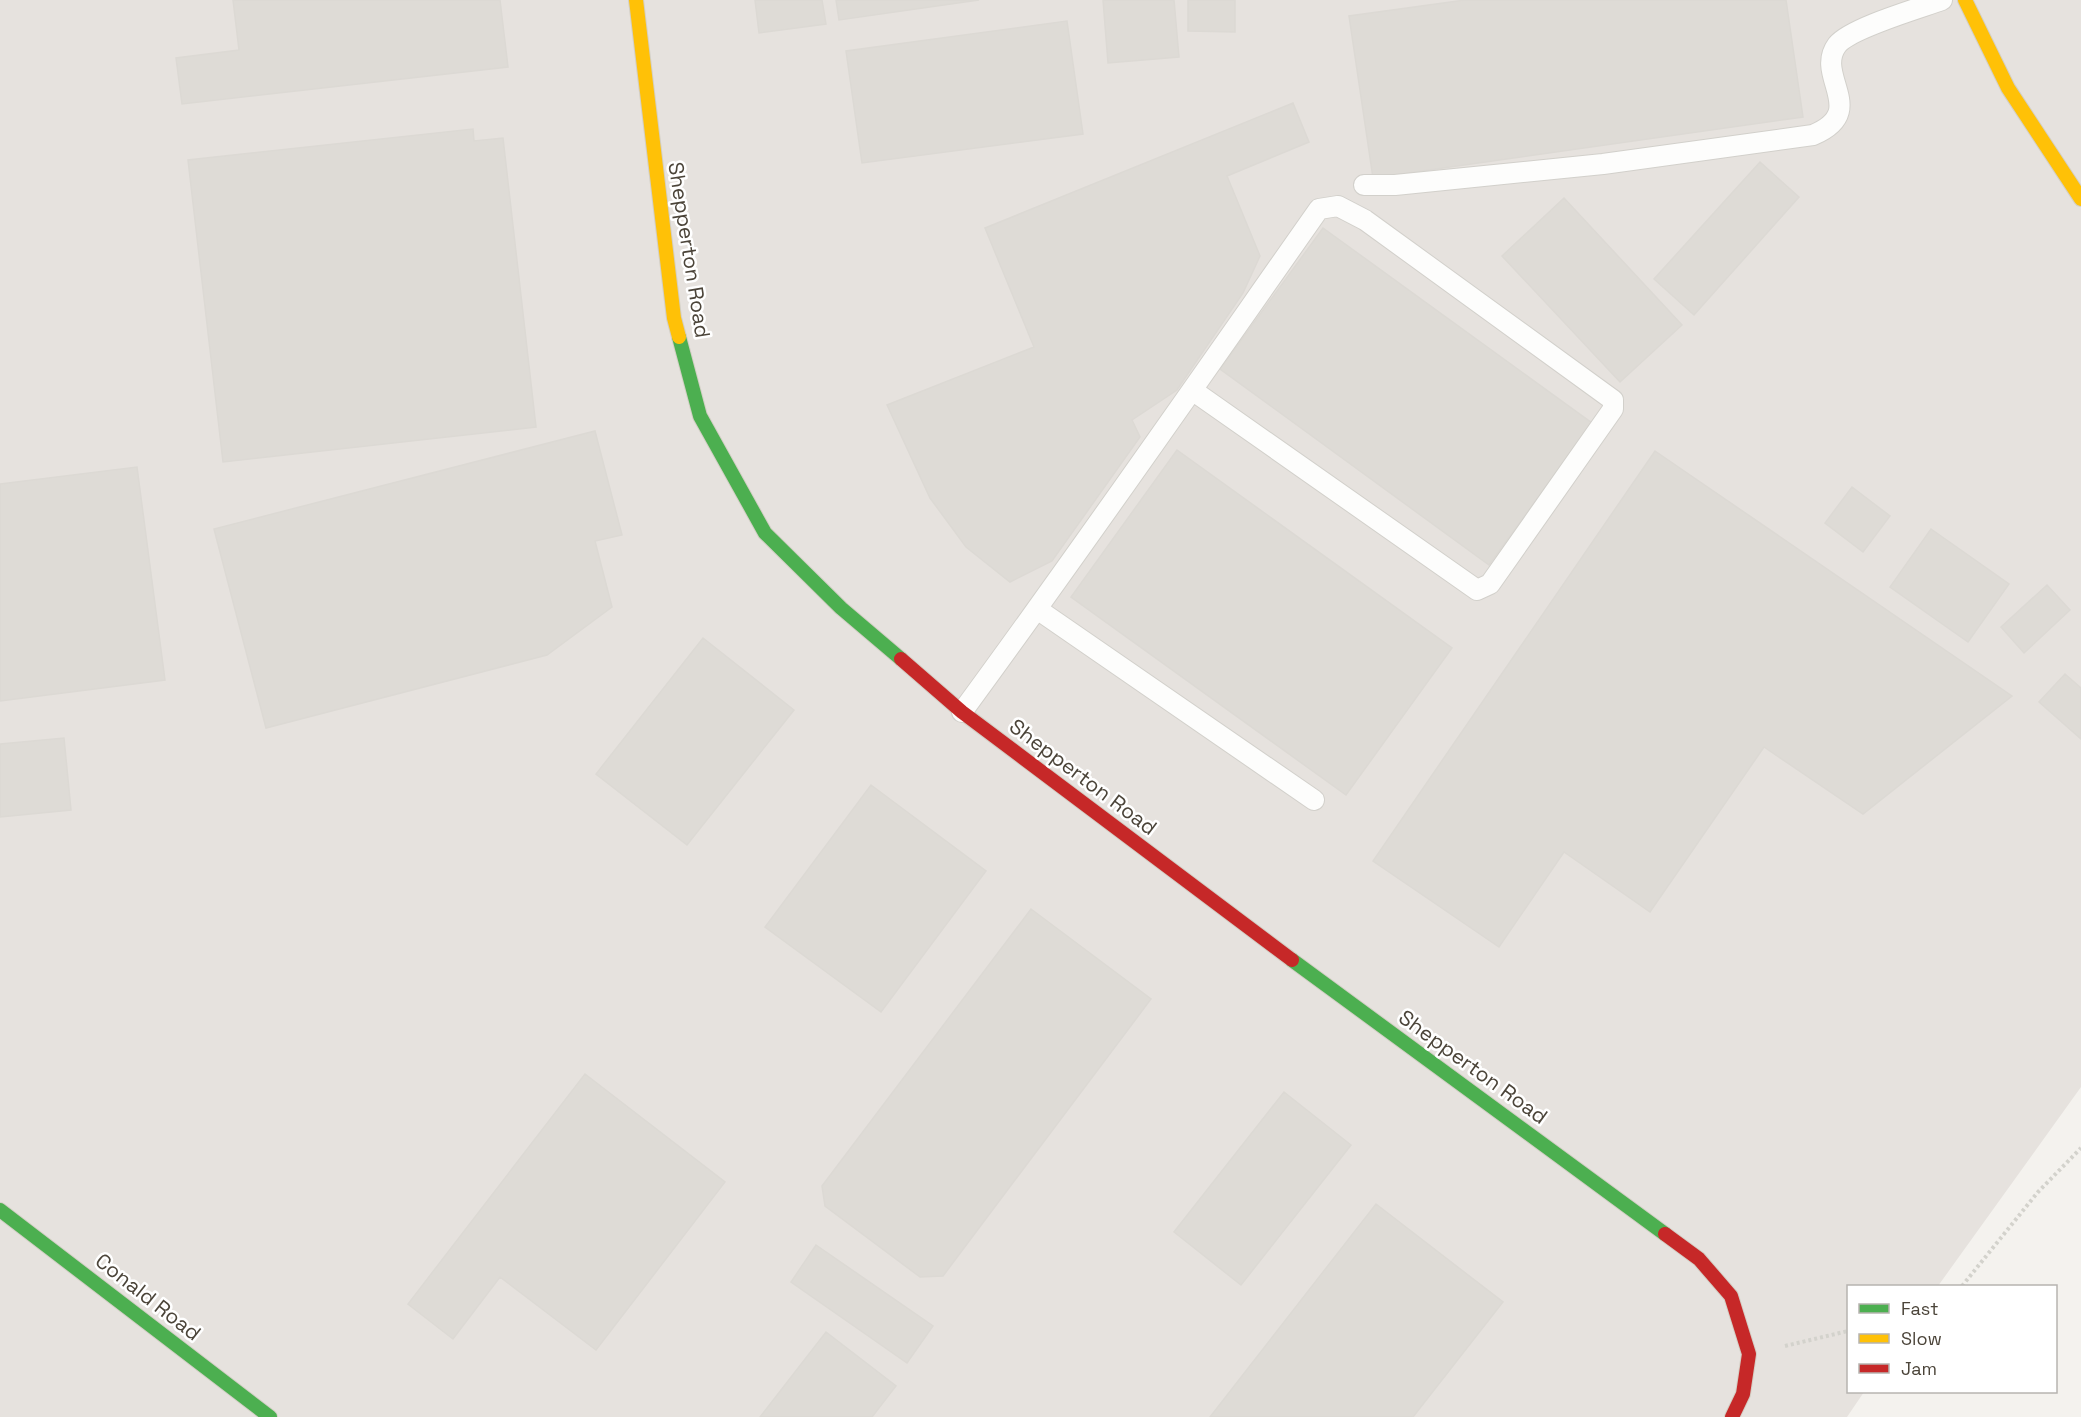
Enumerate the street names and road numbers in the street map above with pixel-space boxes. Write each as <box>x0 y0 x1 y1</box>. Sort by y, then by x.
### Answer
street label: Shepperton Road <box>662 160 717 340</box>
street label: Shepperton Road <box>1004 712 1162 841</box>
street label: Shepperton Road <box>1393 1003 1553 1130</box>
street label: Conald Road <box>90 1247 207 1346</box>

